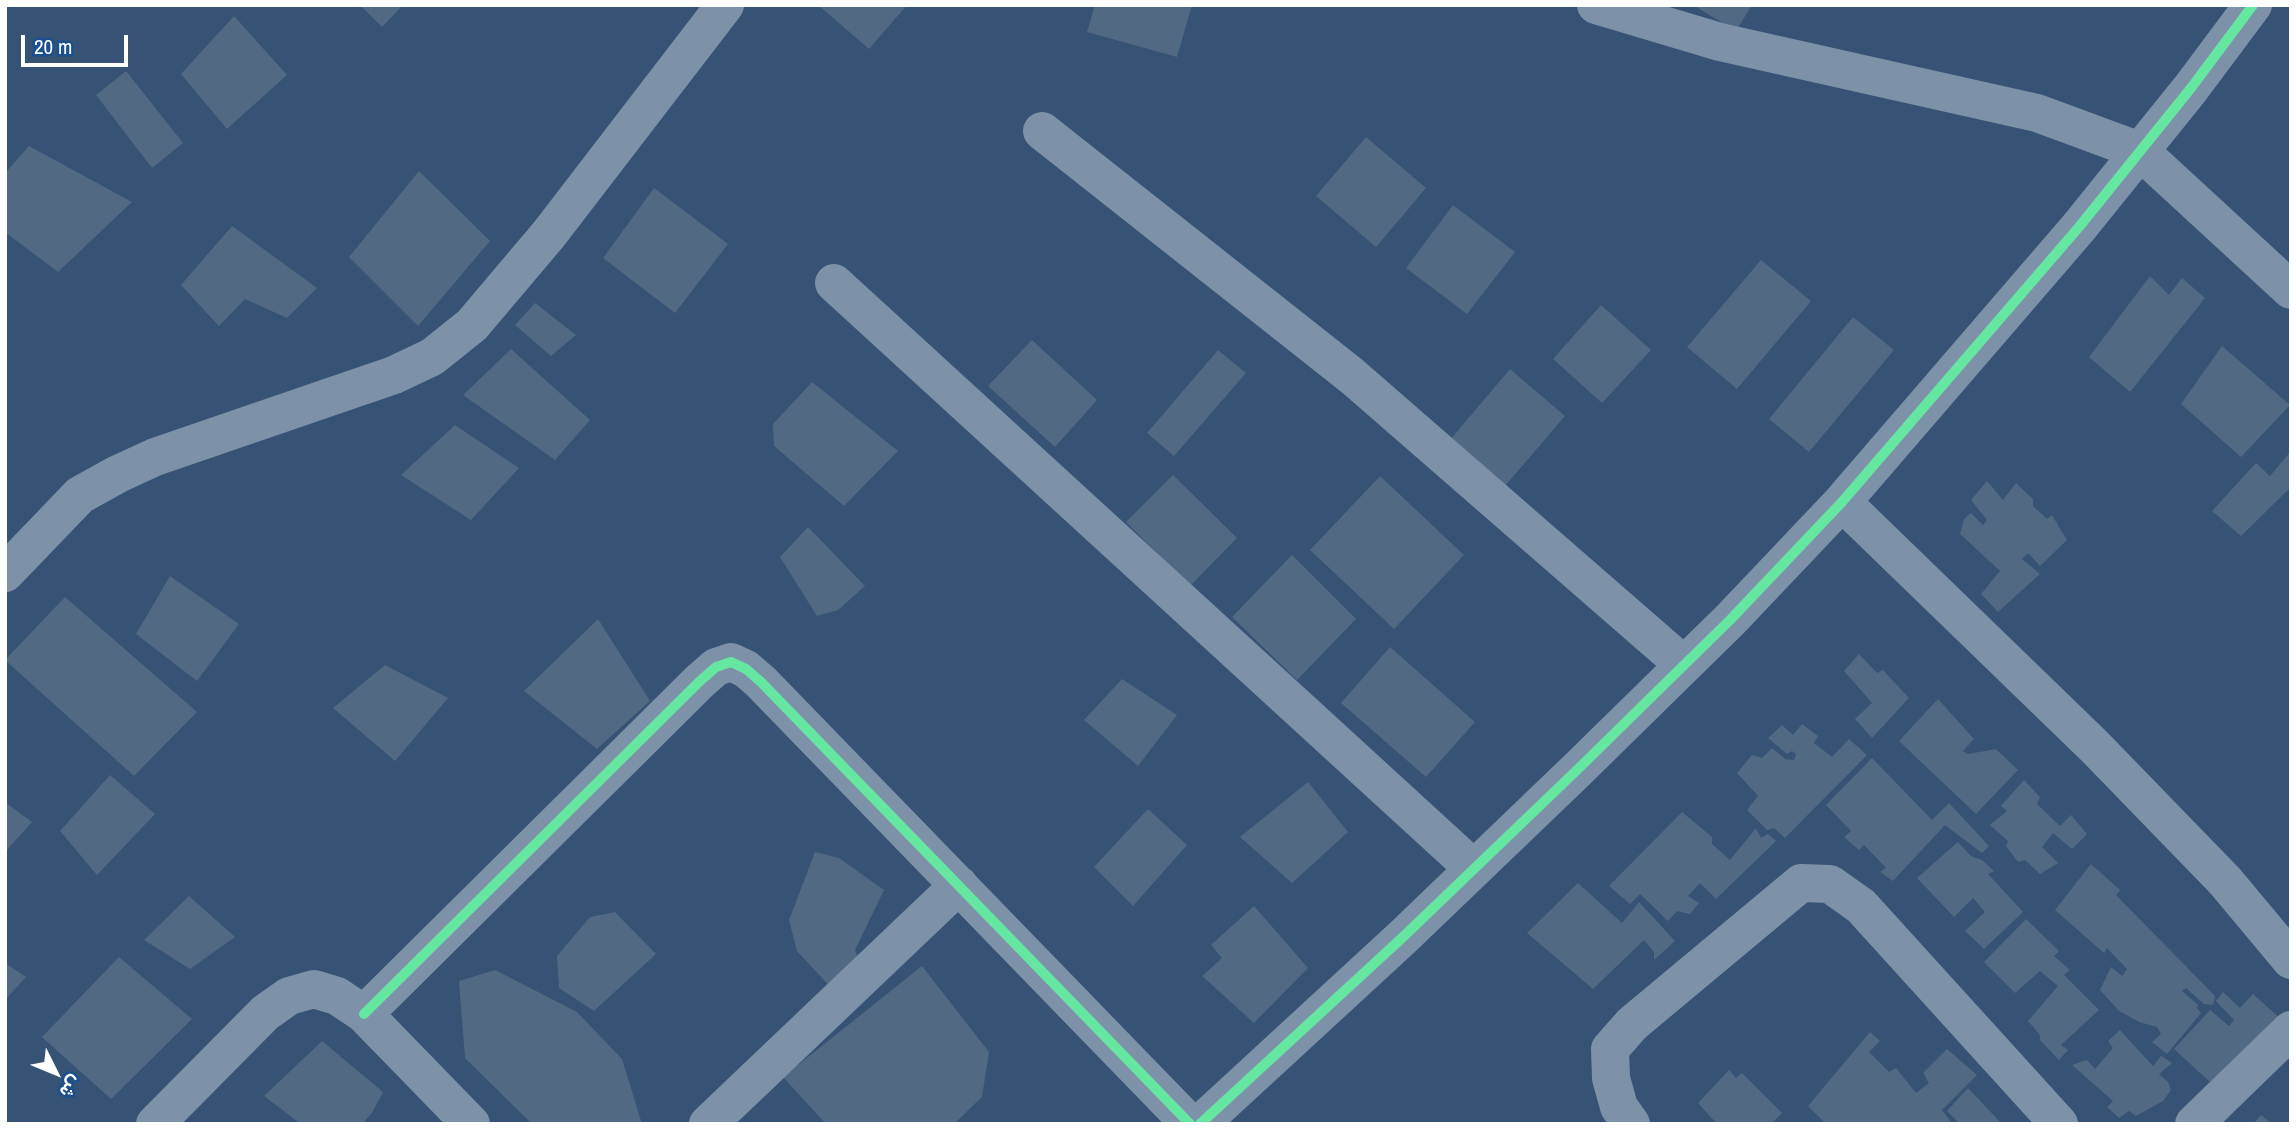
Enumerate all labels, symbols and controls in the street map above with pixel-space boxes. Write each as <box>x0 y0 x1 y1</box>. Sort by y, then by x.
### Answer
scale bar <box>24 21 131 65</box>
text: 20 m <box>34 32 72 61</box>
north arrow <box>21 1038 91 1108</box>
text: ش <box>54 1070 89 1105</box>

